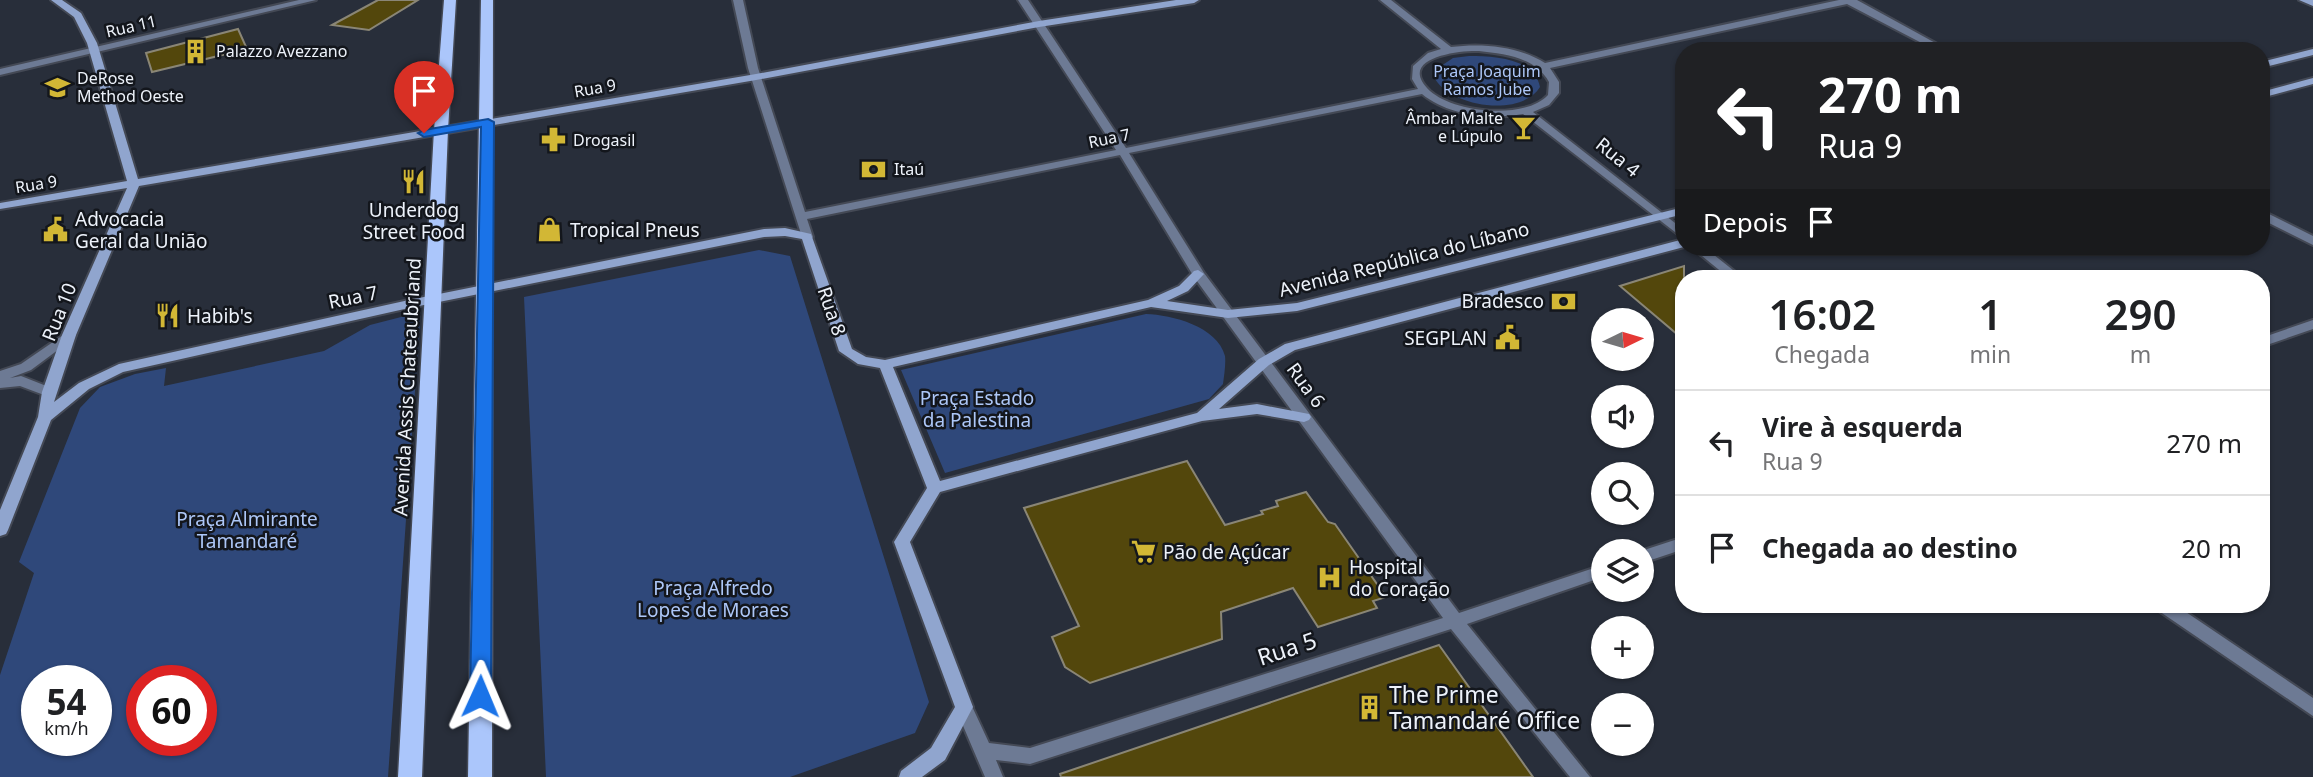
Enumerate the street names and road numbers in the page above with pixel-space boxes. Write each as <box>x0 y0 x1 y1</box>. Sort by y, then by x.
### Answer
street label: Rua 11 <box>104 10 158 42</box>
street label: Rua 9 <box>572 74 618 102</box>
street label: Rua 7 <box>1086 123 1132 153</box>
street label: Rua 4 <box>1590 131 1646 183</box>
street label: Rua 9 <box>13 170 59 198</box>
street label: Avenida República do Líbano <box>1276 215 1532 303</box>
street label: Avenida Assis Chateaubriand <box>387 257 427 517</box>
street label: Rua 10 <box>36 279 82 345</box>
street label: Rua 7 <box>326 279 380 315</box>
street label: Rua 8 <box>812 283 852 339</box>
street label: Rua 6 <box>1281 357 1331 413</box>
street label: Rua 5 <box>1253 623 1320 673</box>

